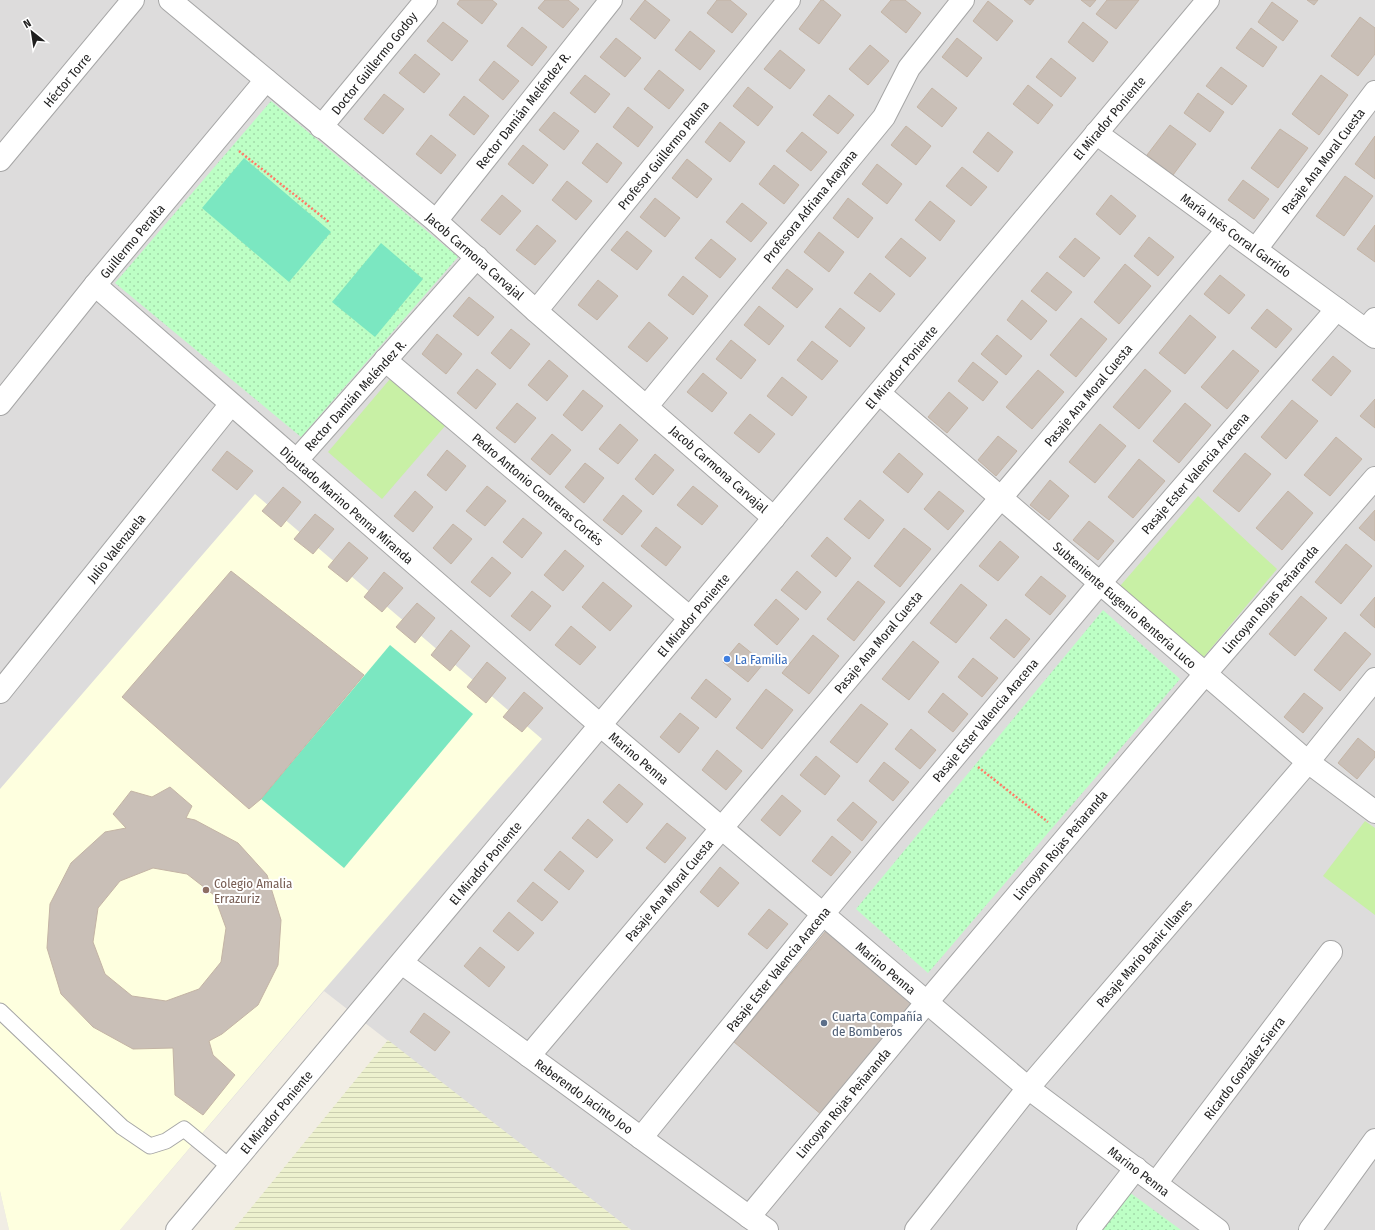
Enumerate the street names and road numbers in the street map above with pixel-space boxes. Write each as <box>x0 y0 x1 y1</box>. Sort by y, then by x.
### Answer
street label: Doctor Guillermo Godoy <box>328 9 420 118</box>
street label: Rector Damián Meléndez R. <box>473 49 574 172</box>
street label: Héctor Torre <box>41 50 94 110</box>
street label: El Mirador Poniente <box>1070 74 1149 163</box>
street label: Profesor Guillermo Palma <box>615 98 712 213</box>
street label: Pasaje Ana Moral Cuesta <box>1279 105 1368 217</box>
street label: Profesora Adriana Arayana <box>760 147 860 266</box>
street label: María Inés Corral Garrido <box>1178 190 1294 281</box>
street label: Guillermo Peralta <box>97 201 168 282</box>
street label: Jacob Carmona Carvajal <box>423 210 527 303</box>
street label: El Mirador Poniente <box>862 323 941 412</box>
street label: Rector Damián Meléndez R. <box>302 337 409 454</box>
street label: Pasaje Ana Moral Cuesta <box>1041 341 1135 449</box>
street label: Pasaje Ester Valencia Aracena <box>1139 410 1252 537</box>
street label: Jacob Carmona Carvajal <box>667 423 771 516</box>
street label: Pedro Antonio Contreras Cortés <box>469 430 606 549</box>
street label: Diputado Marino Penna Miranda <box>277 444 416 567</box>
street label: Julio Valenzuela <box>84 511 149 586</box>
street label: Subteniente Eugenio Rentería Luco <box>1050 539 1200 672</box>
street label: Lincoyan Rojas Peñaranda <box>1219 542 1321 657</box>
street label: El Mirador Poniente <box>654 571 733 660</box>
street label: Pasaje Ana Moral Cuesta <box>831 588 925 696</box>
street label: Pasaje Ester Valencia Aracena <box>929 656 1041 785</box>
street label: Marino Penna <box>606 729 671 788</box>
street label: Lincoyan Rojas Peñaranda <box>1010 787 1111 903</box>
street label: El Mirador Poniente <box>446 819 525 908</box>
street label: Pasaje Ana Moral Cuesta <box>622 836 716 944</box>
street label: Pasaje Mario Banic Illanes <box>1094 896 1196 1010</box>
street label: Pasaje Ester Valencia Aracena <box>723 904 833 1035</box>
street label: Marino Penna <box>853 939 918 998</box>
street label: Ricardo González Sierra <box>1201 1014 1288 1123</box>
street label: Lincoyan Rojas Peñaranda <box>793 1045 894 1161</box>
street label: Reberendo Jacinto Joo <box>532 1056 636 1137</box>
street label: El Mirador Poniente <box>237 1068 316 1157</box>
street label: Marino Penna <box>1105 1143 1172 1199</box>

